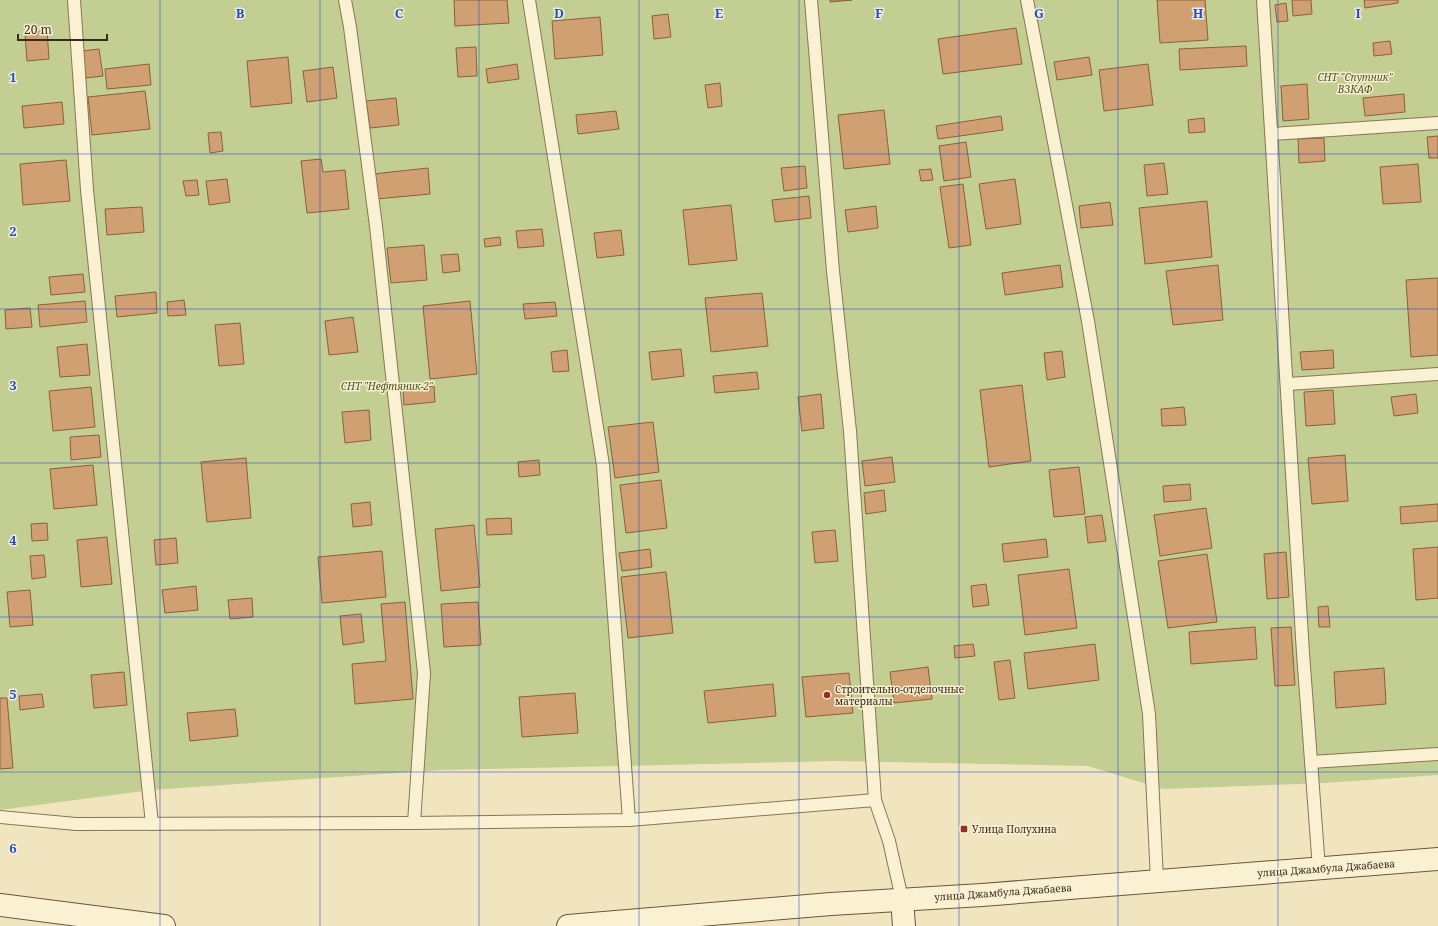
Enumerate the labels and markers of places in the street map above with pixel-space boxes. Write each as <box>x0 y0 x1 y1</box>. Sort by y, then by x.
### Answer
place label: Строительно-отделочные материалы <box>835 682 964 708</box>
marker: Строительно-отделочные материалы <box>822 690 832 700</box>
place label: Улица Полухина <box>972 822 1057 836</box>
marker: Улица Полухина <box>959 824 969 834</box>

